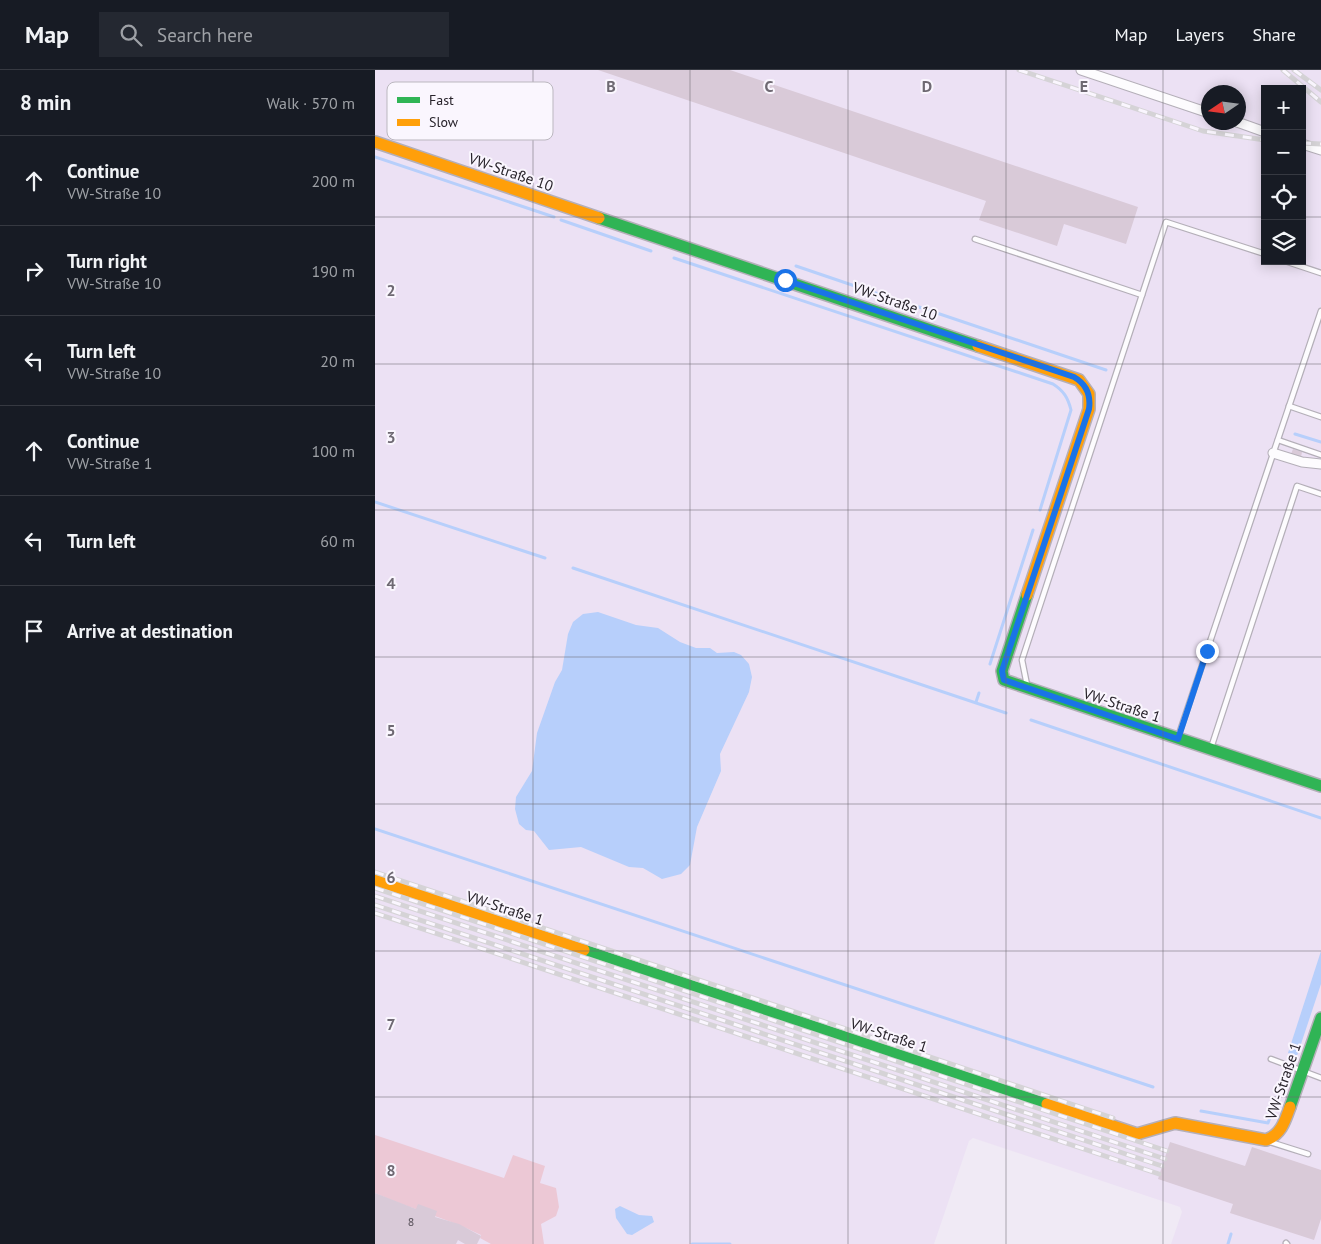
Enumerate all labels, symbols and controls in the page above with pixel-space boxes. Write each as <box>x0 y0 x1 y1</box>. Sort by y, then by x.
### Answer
search box <box>99 12 449 57</box>
text: Map <box>25 19 69 50</box>
icon: search <box>117 21 145 49</box>
text: Search here <box>157 23 253 47</box>
text: Map <box>1115 23 1147 46</box>
text: Layers <box>1175 23 1224 46</box>
text: Share <box>1252 23 1296 46</box>
text: B <box>606 76 616 96</box>
text: C <box>765 76 774 96</box>
text: D <box>922 76 932 96</box>
text: E <box>1080 76 1088 96</box>
legend <box>387 82 553 140</box>
north arrow <box>1201 85 1246 130</box>
map controls <box>1261 85 1306 265</box>
button: + <box>1261 85 1306 130</box>
text: 8 min <box>20 89 71 116</box>
text: Fast <box>429 91 454 109</box>
text: Walk · 570 m <box>266 93 355 113</box>
text: Slow <box>429 113 459 131</box>
button: − <box>1261 130 1306 175</box>
street label: VW-Straße 10 <box>465 148 556 195</box>
text: Continue <box>67 159 139 183</box>
icon: ahead <box>20 167 48 195</box>
text: 200 m <box>312 171 355 191</box>
button: locate <box>1261 175 1306 220</box>
text: VW-Straße 10 <box>67 183 161 203</box>
button: layers <box>1261 220 1306 265</box>
text: Turn right <box>67 249 147 273</box>
icon: right <box>20 257 48 285</box>
text: 190 m <box>312 261 355 281</box>
route start <box>774 269 797 292</box>
text: VW-Straße 10 <box>67 273 161 293</box>
street label: VW-Straße 10 <box>849 277 940 324</box>
text: 2 <box>386 280 396 300</box>
text: Turn left <box>67 339 136 363</box>
icon: left <box>20 347 48 375</box>
text: 20 m <box>320 351 355 371</box>
text: VW-Straße 10 <box>67 363 161 383</box>
text: 3 <box>386 427 396 447</box>
text: Continue <box>67 429 139 453</box>
icon: ahead <box>20 437 48 465</box>
text: 100 m <box>312 441 355 461</box>
text: VW-Straße 1 <box>67 453 153 473</box>
icon: left <box>20 527 48 555</box>
text: Turn left <box>67 529 136 553</box>
text: 60 m <box>320 531 355 551</box>
text: 4 <box>386 573 396 593</box>
icon: arrive <box>20 617 48 645</box>
text: Arrive at destination <box>67 619 233 643</box>
route end <box>1196 640 1219 663</box>
street label: VW-Straße 1 <box>1080 683 1163 726</box>
text: 5 <box>386 720 396 740</box>
text: 6 <box>386 867 396 887</box>
street label: VW-Straße 1 <box>463 886 546 929</box>
street label: VW-Straße 1 <box>847 1013 930 1056</box>
text: 7 <box>386 1014 396 1034</box>
street label: VW-Straße 1 <box>1261 1040 1305 1123</box>
text: 8 <box>386 1160 396 1180</box>
house number: 8 <box>408 1214 414 1229</box>

